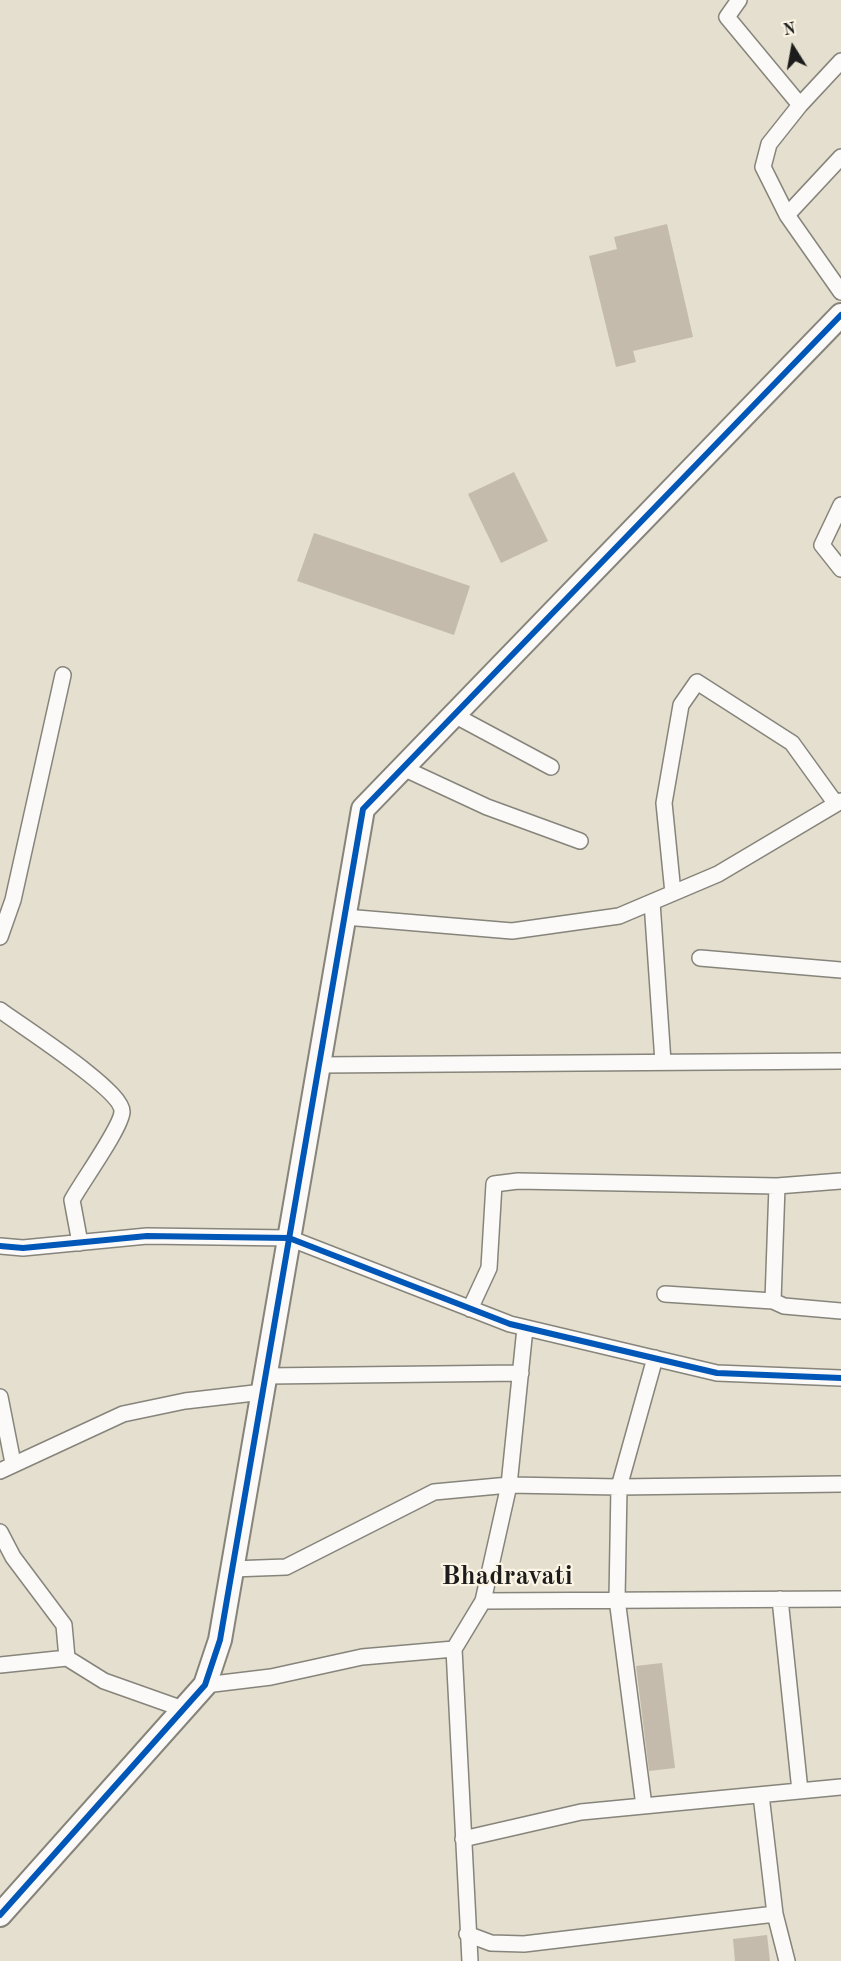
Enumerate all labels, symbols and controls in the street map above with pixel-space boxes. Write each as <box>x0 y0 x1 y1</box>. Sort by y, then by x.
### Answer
north arrow <box>763 18 823 78</box>
text: N <box>782 21 797 39</box>
district label: Bhadravati <box>441 1561 573 1593</box>

